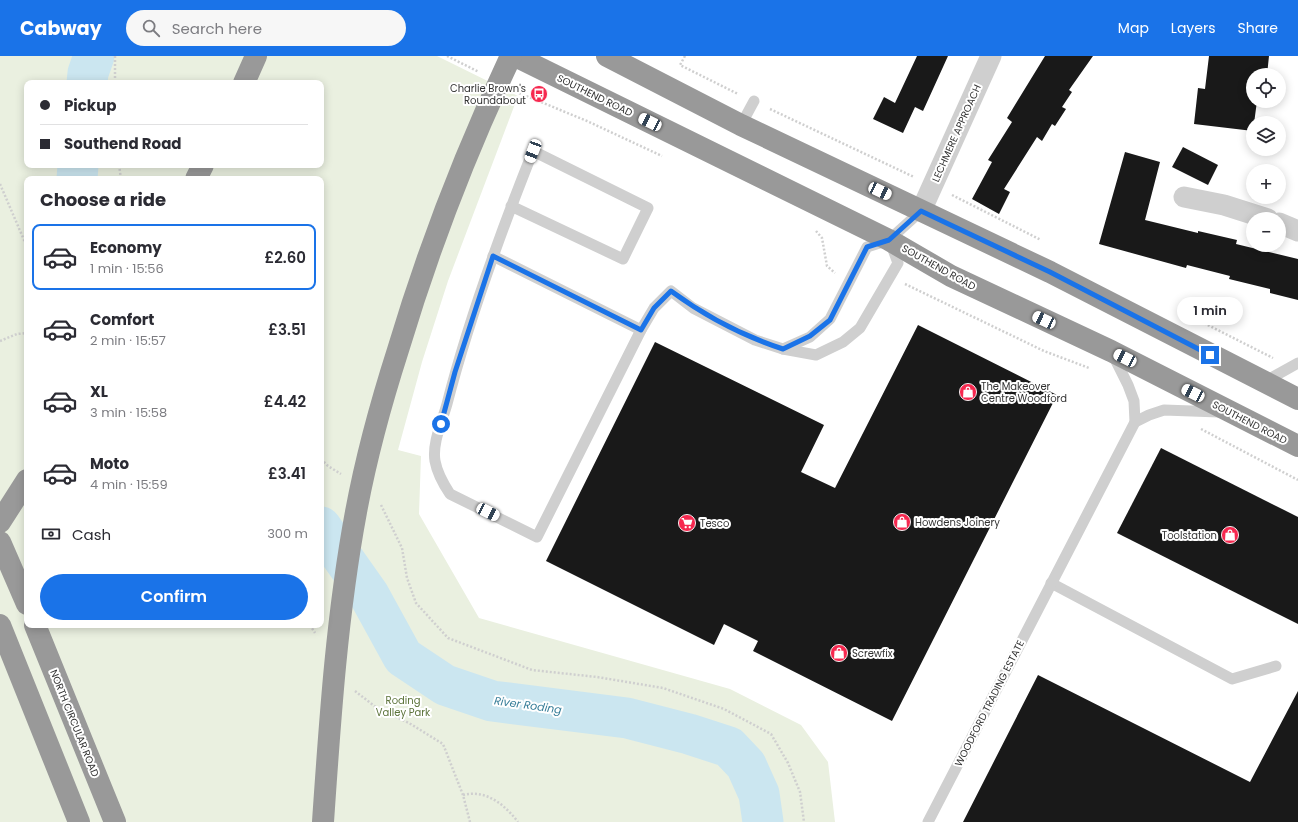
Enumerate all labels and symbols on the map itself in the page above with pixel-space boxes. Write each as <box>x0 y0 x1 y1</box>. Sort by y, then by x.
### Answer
street label: SOUTHEND ROAD <box>554 71 635 120</box>
place label: Charlie Brown's Roundabout <box>450 81 526 108</box>
street label: LECHMERE APPROACH <box>928 82 985 184</box>
bus stop icon: Charlie Brown's Roundabout <box>529 84 549 104</box>
car <box>637 111 663 133</box>
car <box>523 138 543 164</box>
car <box>867 180 893 202</box>
street label: SOUTHEND ROAD <box>899 241 978 294</box>
callout: 1 min <box>1177 297 1243 325</box>
car <box>1031 309 1057 331</box>
route end <box>1201 346 1219 364</box>
car <box>1112 347 1138 369</box>
place label: The Makeover Centre Woodford <box>981 379 1067 406</box>
shop icon: The Makeover Centre Woodford <box>958 382 978 402</box>
car <box>1180 382 1206 404</box>
street label: SOUTHEND ROAD <box>1210 397 1290 448</box>
route start <box>432 415 450 433</box>
car <box>475 501 501 523</box>
shop icon: Howdens Joinery <box>892 512 912 532</box>
supermarket icon: Tesco <box>677 513 697 533</box>
place label: Howdens Joinery <box>915 515 1000 530</box>
place label: Tesco <box>700 516 729 531</box>
shop icon: Toolstation <box>1220 525 1240 545</box>
place label: Toolstation <box>1162 528 1217 543</box>
street label: WOODFORD TRADING ESTATE <box>951 637 1028 769</box>
shop icon: Screwfix <box>829 643 849 663</box>
place label: Screwfix <box>852 646 893 661</box>
street label: NORTH CIRCULAR ROAD <box>46 667 103 779</box>
water label: River Roding <box>493 692 563 718</box>
park label: Roding Valley Park <box>376 693 431 720</box>

